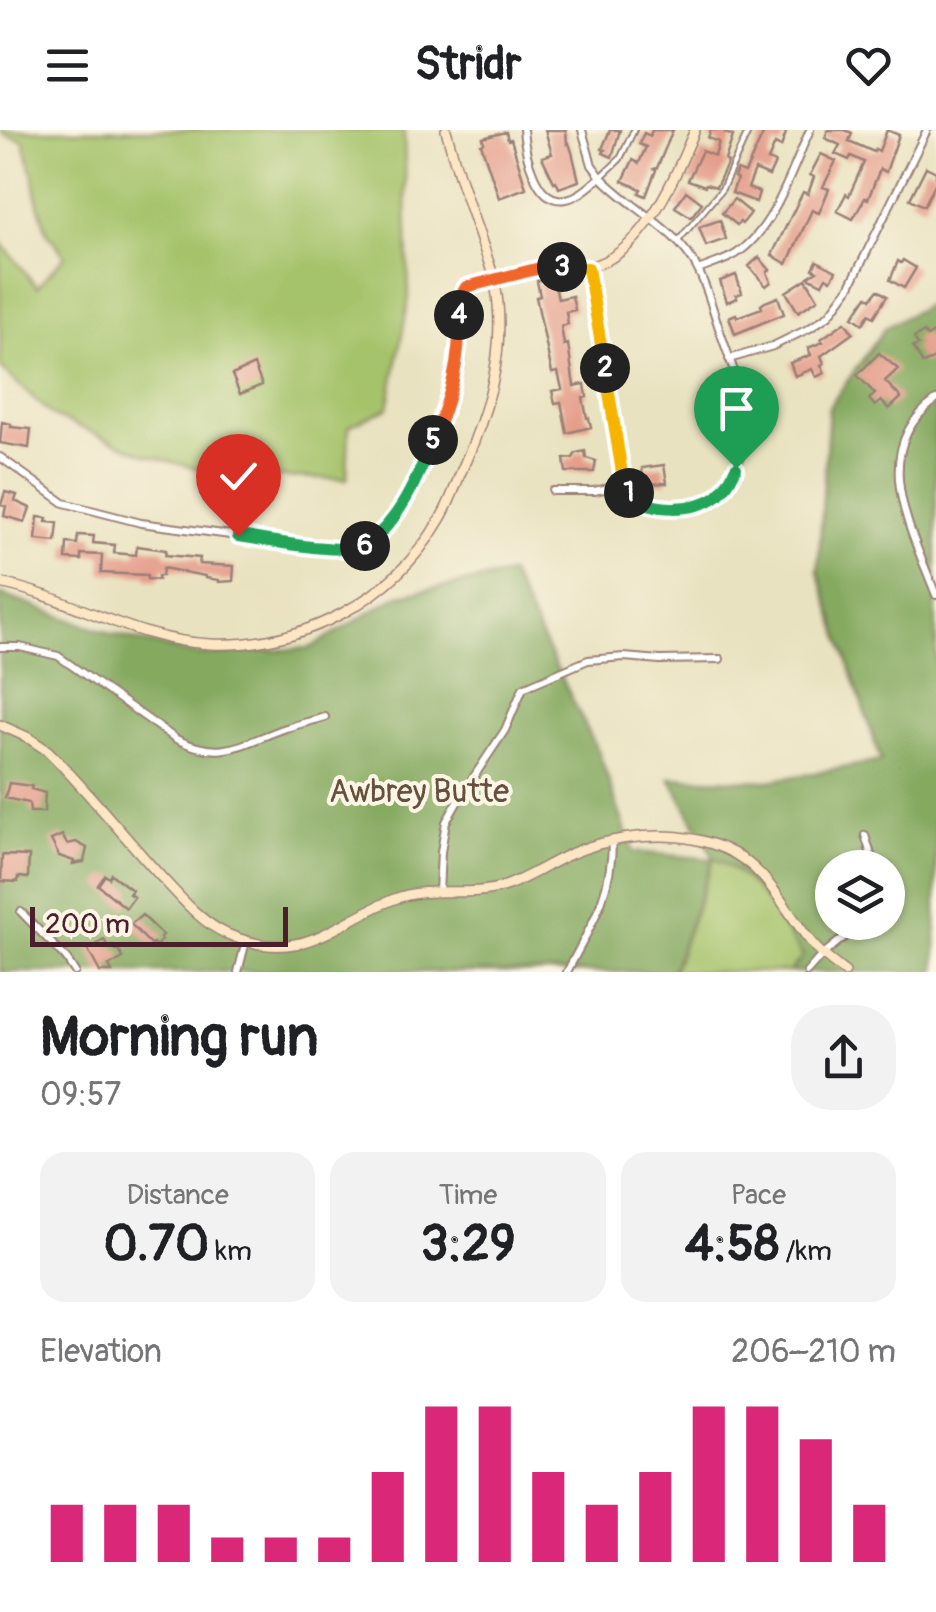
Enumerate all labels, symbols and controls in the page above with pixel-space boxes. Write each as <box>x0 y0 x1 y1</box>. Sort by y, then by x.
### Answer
text: Stridr <box>415 37 521 93</box>
icon: menu <box>40 38 95 93</box>
icon: heart <box>841 38 896 93</box>
pin: 3 <box>537 242 587 292</box>
text: 3 <box>554 249 570 284</box>
pin: 4 <box>434 290 484 340</box>
text: 4 <box>451 297 467 332</box>
pin: 2 <box>580 343 630 393</box>
text: 2 <box>597 350 613 385</box>
pin <box>694 366 779 469</box>
icon: arrive <box>709 381 764 436</box>
pin: 5 <box>408 415 458 465</box>
text: 5 <box>425 422 441 457</box>
pin <box>196 434 281 537</box>
icon: check <box>211 449 266 504</box>
pin: 1 <box>604 468 654 518</box>
text: 1 <box>624 475 634 510</box>
pin: 6 <box>340 521 390 571</box>
text: 6 <box>357 528 373 563</box>
park label: Awbrey Butte <box>329 772 509 812</box>
map controls <box>815 850 905 940</box>
button: layers <box>815 850 905 940</box>
scale bar <box>30 902 288 946</box>
text: 200 m <box>45 907 130 942</box>
text: Morning run <box>40 1003 318 1072</box>
button: share <box>791 1005 896 1110</box>
text: 09:57 <box>40 1075 121 1115</box>
text: Distance <box>126 1178 229 1213</box>
text: Time <box>439 1178 497 1213</box>
text: Pace <box>731 1178 786 1213</box>
text: 0.70 <box>104 1213 209 1276</box>
text: 3:29 <box>421 1213 515 1276</box>
text: 4:58 <box>685 1213 779 1276</box>
text: km <box>209 1234 252 1269</box>
text: /km <box>779 1234 832 1269</box>
text: Elevation <box>40 1332 162 1372</box>
text: 206–210 m <box>731 1332 896 1372</box>

